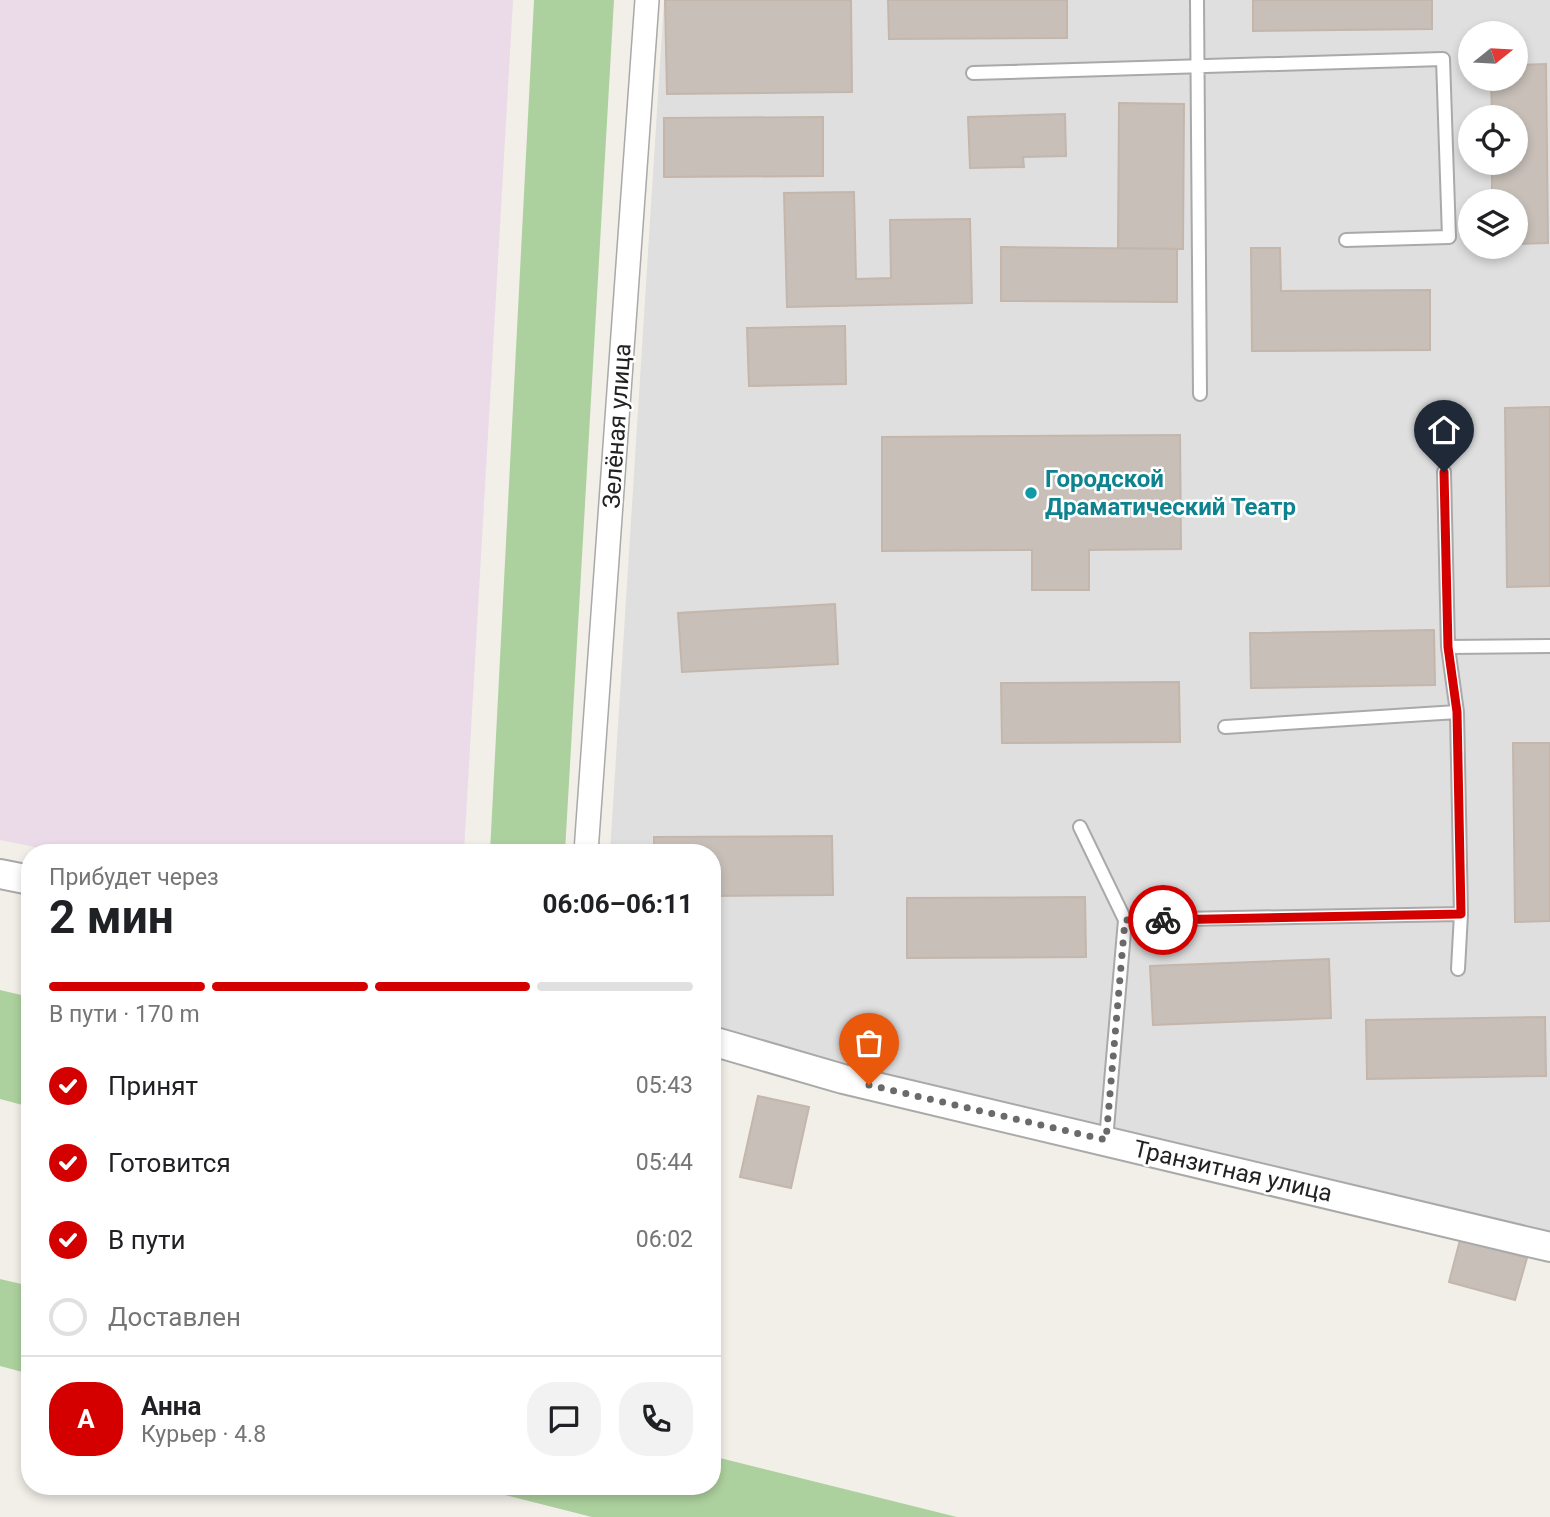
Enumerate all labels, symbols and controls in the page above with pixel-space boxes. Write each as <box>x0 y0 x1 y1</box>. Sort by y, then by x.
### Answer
north arrow <box>1458 21 1528 91</box>
map controls <box>1458 21 1528 259</box>
button: locate <box>1458 105 1528 175</box>
button: layers <box>1458 189 1528 259</box>
street label: Зелёная улица <box>597 342 637 510</box>
pin <box>1414 400 1474 472</box>
icon: home <box>1425 411 1463 449</box>
place label: Городской Драматический Театр <box>1045 465 1296 521</box>
marker: Городской Драматический Театр <box>1023 485 1039 501</box>
text: Прибудет через <box>49 864 219 891</box>
courier <box>1128 885 1198 955</box>
text: 06:06–06:11 <box>543 889 693 919</box>
text: 2 мин <box>49 890 174 944</box>
icon: bike <box>1144 901 1182 939</box>
text: В пути · 170 m <box>49 1001 200 1028</box>
pin <box>839 1013 899 1085</box>
icon: bag <box>850 1024 888 1062</box>
icon: check <box>49 1067 87 1105</box>
text: Принят <box>108 1071 198 1101</box>
text: 05:43 <box>636 1072 693 1099</box>
street label: Транзитная улица <box>1131 1135 1335 1207</box>
icon: check <box>49 1144 87 1182</box>
text: Готовится <box>108 1148 231 1178</box>
text: 05:44 <box>636 1149 693 1176</box>
icon: check <box>49 1221 87 1259</box>
text: В пути <box>108 1225 185 1255</box>
text: 06:02 <box>636 1226 693 1253</box>
text: Доставлен <box>108 1302 241 1332</box>
button: chat <box>527 1382 601 1456</box>
button: phone <box>619 1382 693 1456</box>
text: Анна <box>141 1391 201 1421</box>
text: А <box>77 1404 95 1434</box>
text: Курьер · 4.8 <box>141 1421 266 1448</box>

